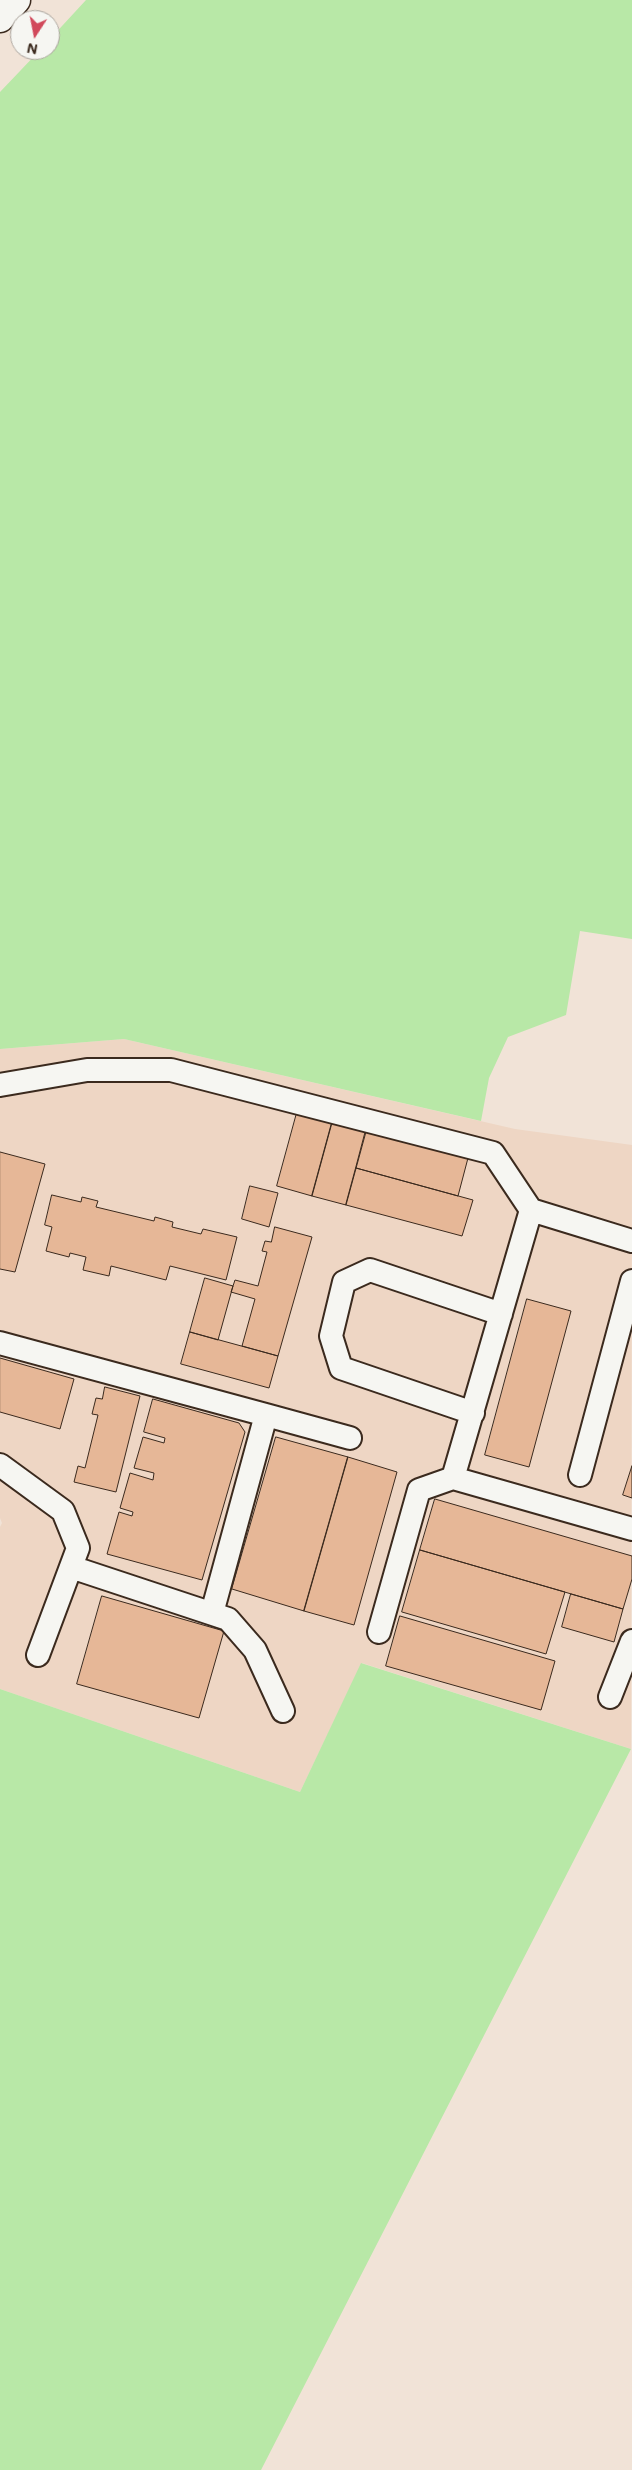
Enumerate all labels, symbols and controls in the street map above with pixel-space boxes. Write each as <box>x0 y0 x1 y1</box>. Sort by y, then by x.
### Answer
north arrow <box>10 10 60 60</box>
text: N <box>25 39 39 60</box>

